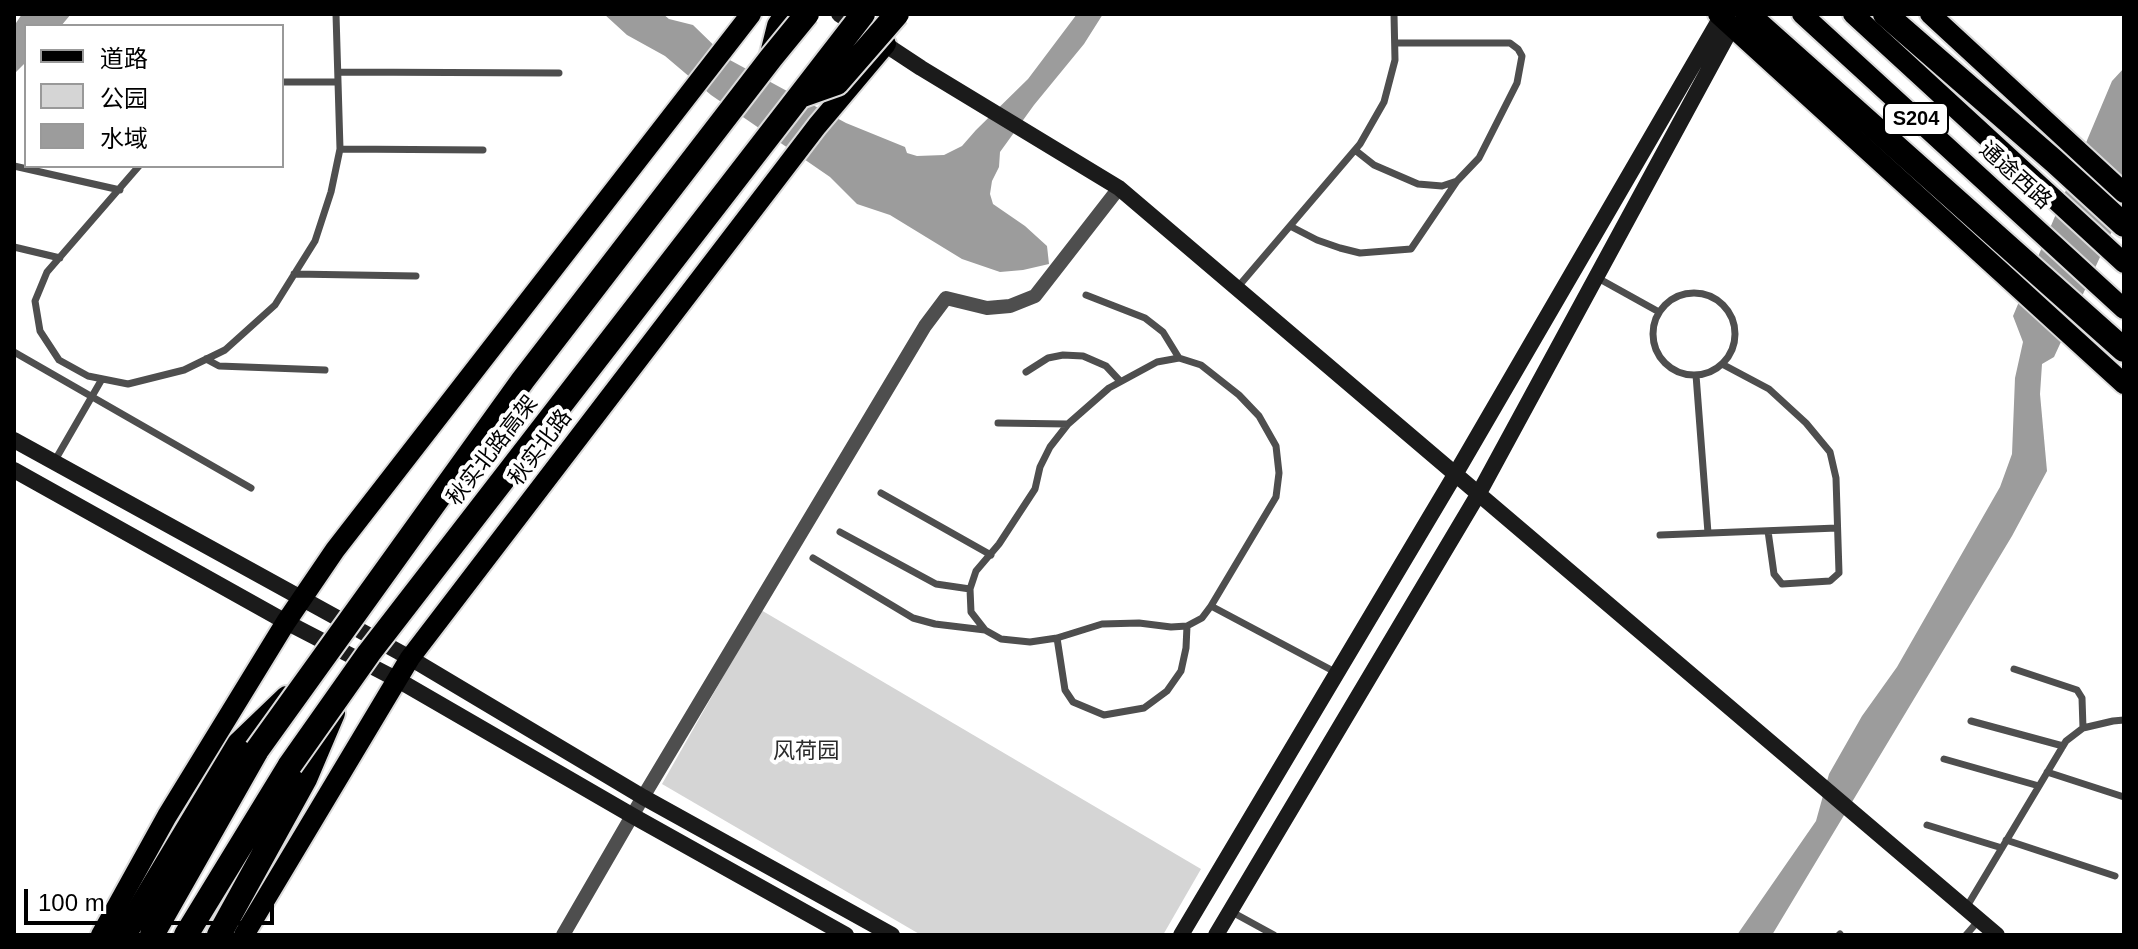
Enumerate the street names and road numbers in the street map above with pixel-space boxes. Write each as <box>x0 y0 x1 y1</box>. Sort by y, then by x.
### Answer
road number: S204 <box>1884 103 1948 135</box>
street label: 通途西路 <box>1973 137 2057 215</box>
street label: 秋实北路高架 <box>442 391 544 511</box>
street label: 秋实北路 <box>504 405 578 491</box>

